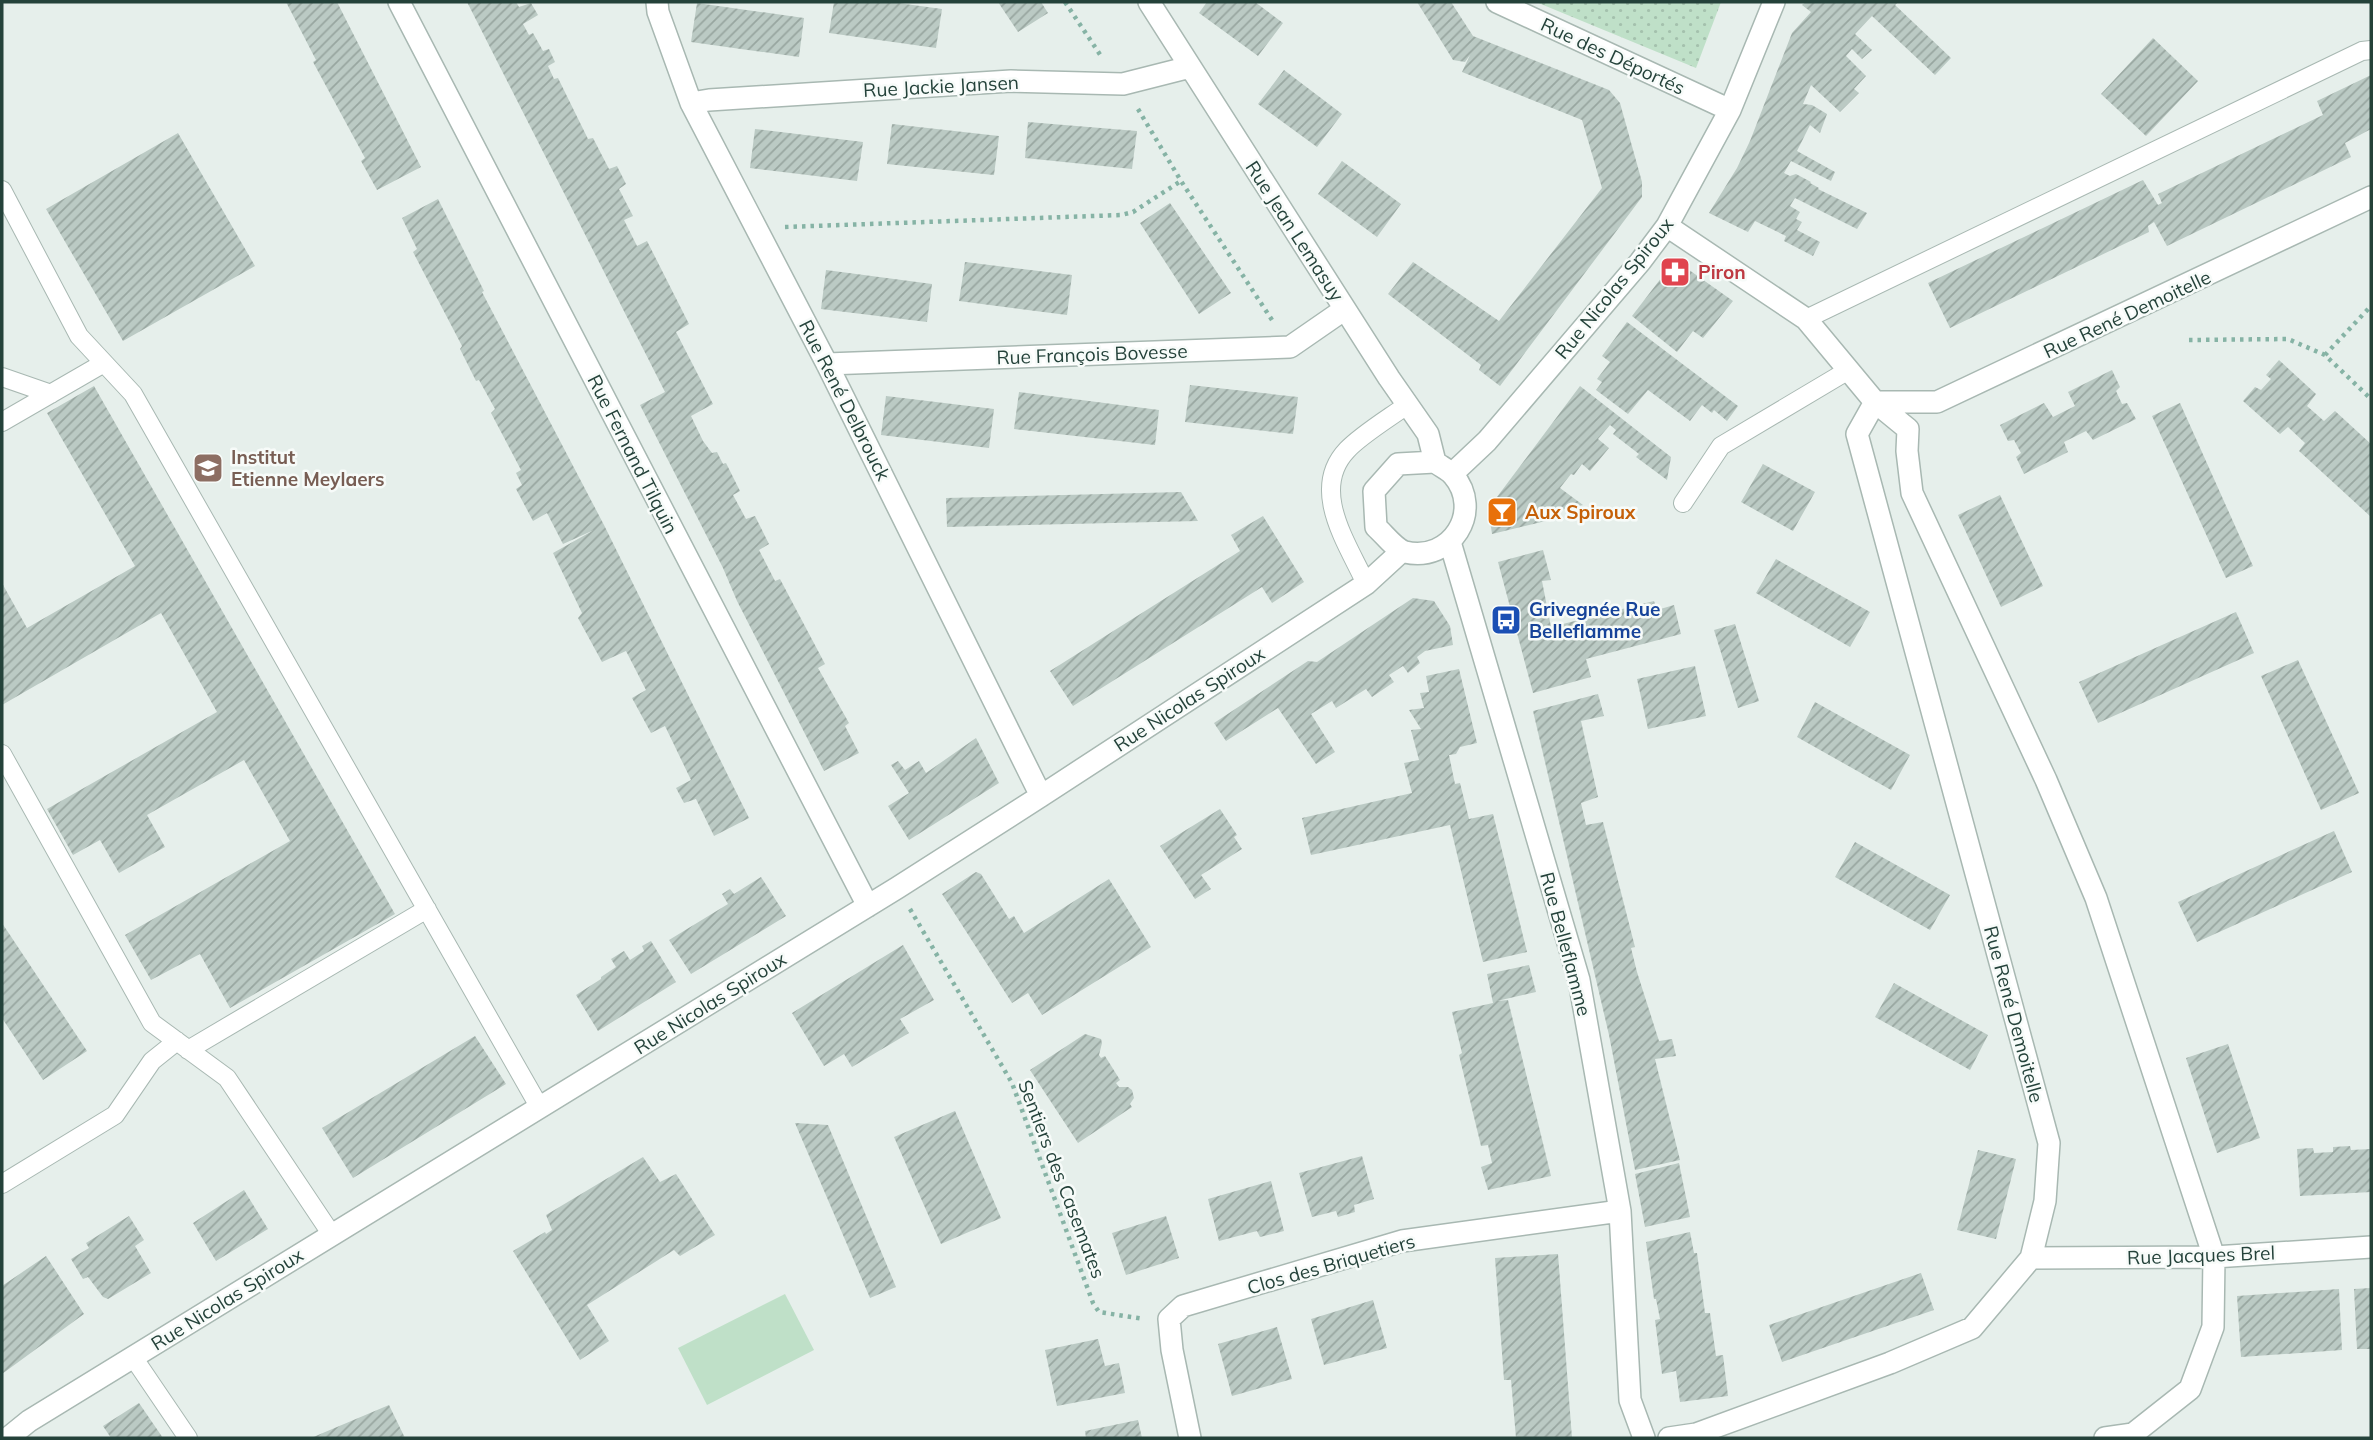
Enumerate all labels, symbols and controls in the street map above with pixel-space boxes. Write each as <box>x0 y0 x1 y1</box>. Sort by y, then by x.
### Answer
street label: Rue des Déportés <box>1537 12 1689 100</box>
street label: Rue Jackie Jansen <box>863 70 1019 102</box>
street label: Rue Jean Lemasuy <box>1241 156 1349 306</box>
street label: Rue Nicolas Spiroux <box>1550 212 1678 364</box>
pharmacy icon: Piron <box>1658 255 1692 289</box>
place label: Piron <box>1698 260 1746 284</box>
street label: Rue René Demoitelle <box>2039 265 2215 363</box>
street label: Rue René Delbrouck <box>794 316 896 485</box>
street label: Rue François Bovesse <box>996 339 1188 369</box>
street label: Rue Fernand Tilquin <box>582 370 684 538</box>
place label: Institut Etienne Meylaers <box>231 445 384 491</box>
school or university icon: Institut Etienne Meylaers <box>191 451 225 485</box>
bar icon: Aux Spiroux <box>1485 495 1519 529</box>
place label: Aux Spiroux <box>1525 500 1636 524</box>
place label: Grivegnée Rue Belleflamme <box>1529 597 1660 643</box>
bus stop icon: Grivegnée Rue Belleflamme <box>1489 603 1523 637</box>
street label: Rue Nicolas Spiroux <box>1109 641 1269 757</box>
street label: Rue Belleflamme <box>1535 869 1597 1019</box>
street label: Rue René Demoitelle <box>1979 923 2049 1105</box>
street label: Rue Nicolas Spiroux <box>629 946 791 1060</box>
street label: Sentiers des Casemates <box>1013 1076 1111 1282</box>
street label: Clos des Briquetiers <box>1244 1229 1418 1299</box>
street label: Rue Jacques Brel <box>2127 1240 2275 1270</box>
street label: Rue Nicolas Spiroux <box>146 1242 308 1356</box>

